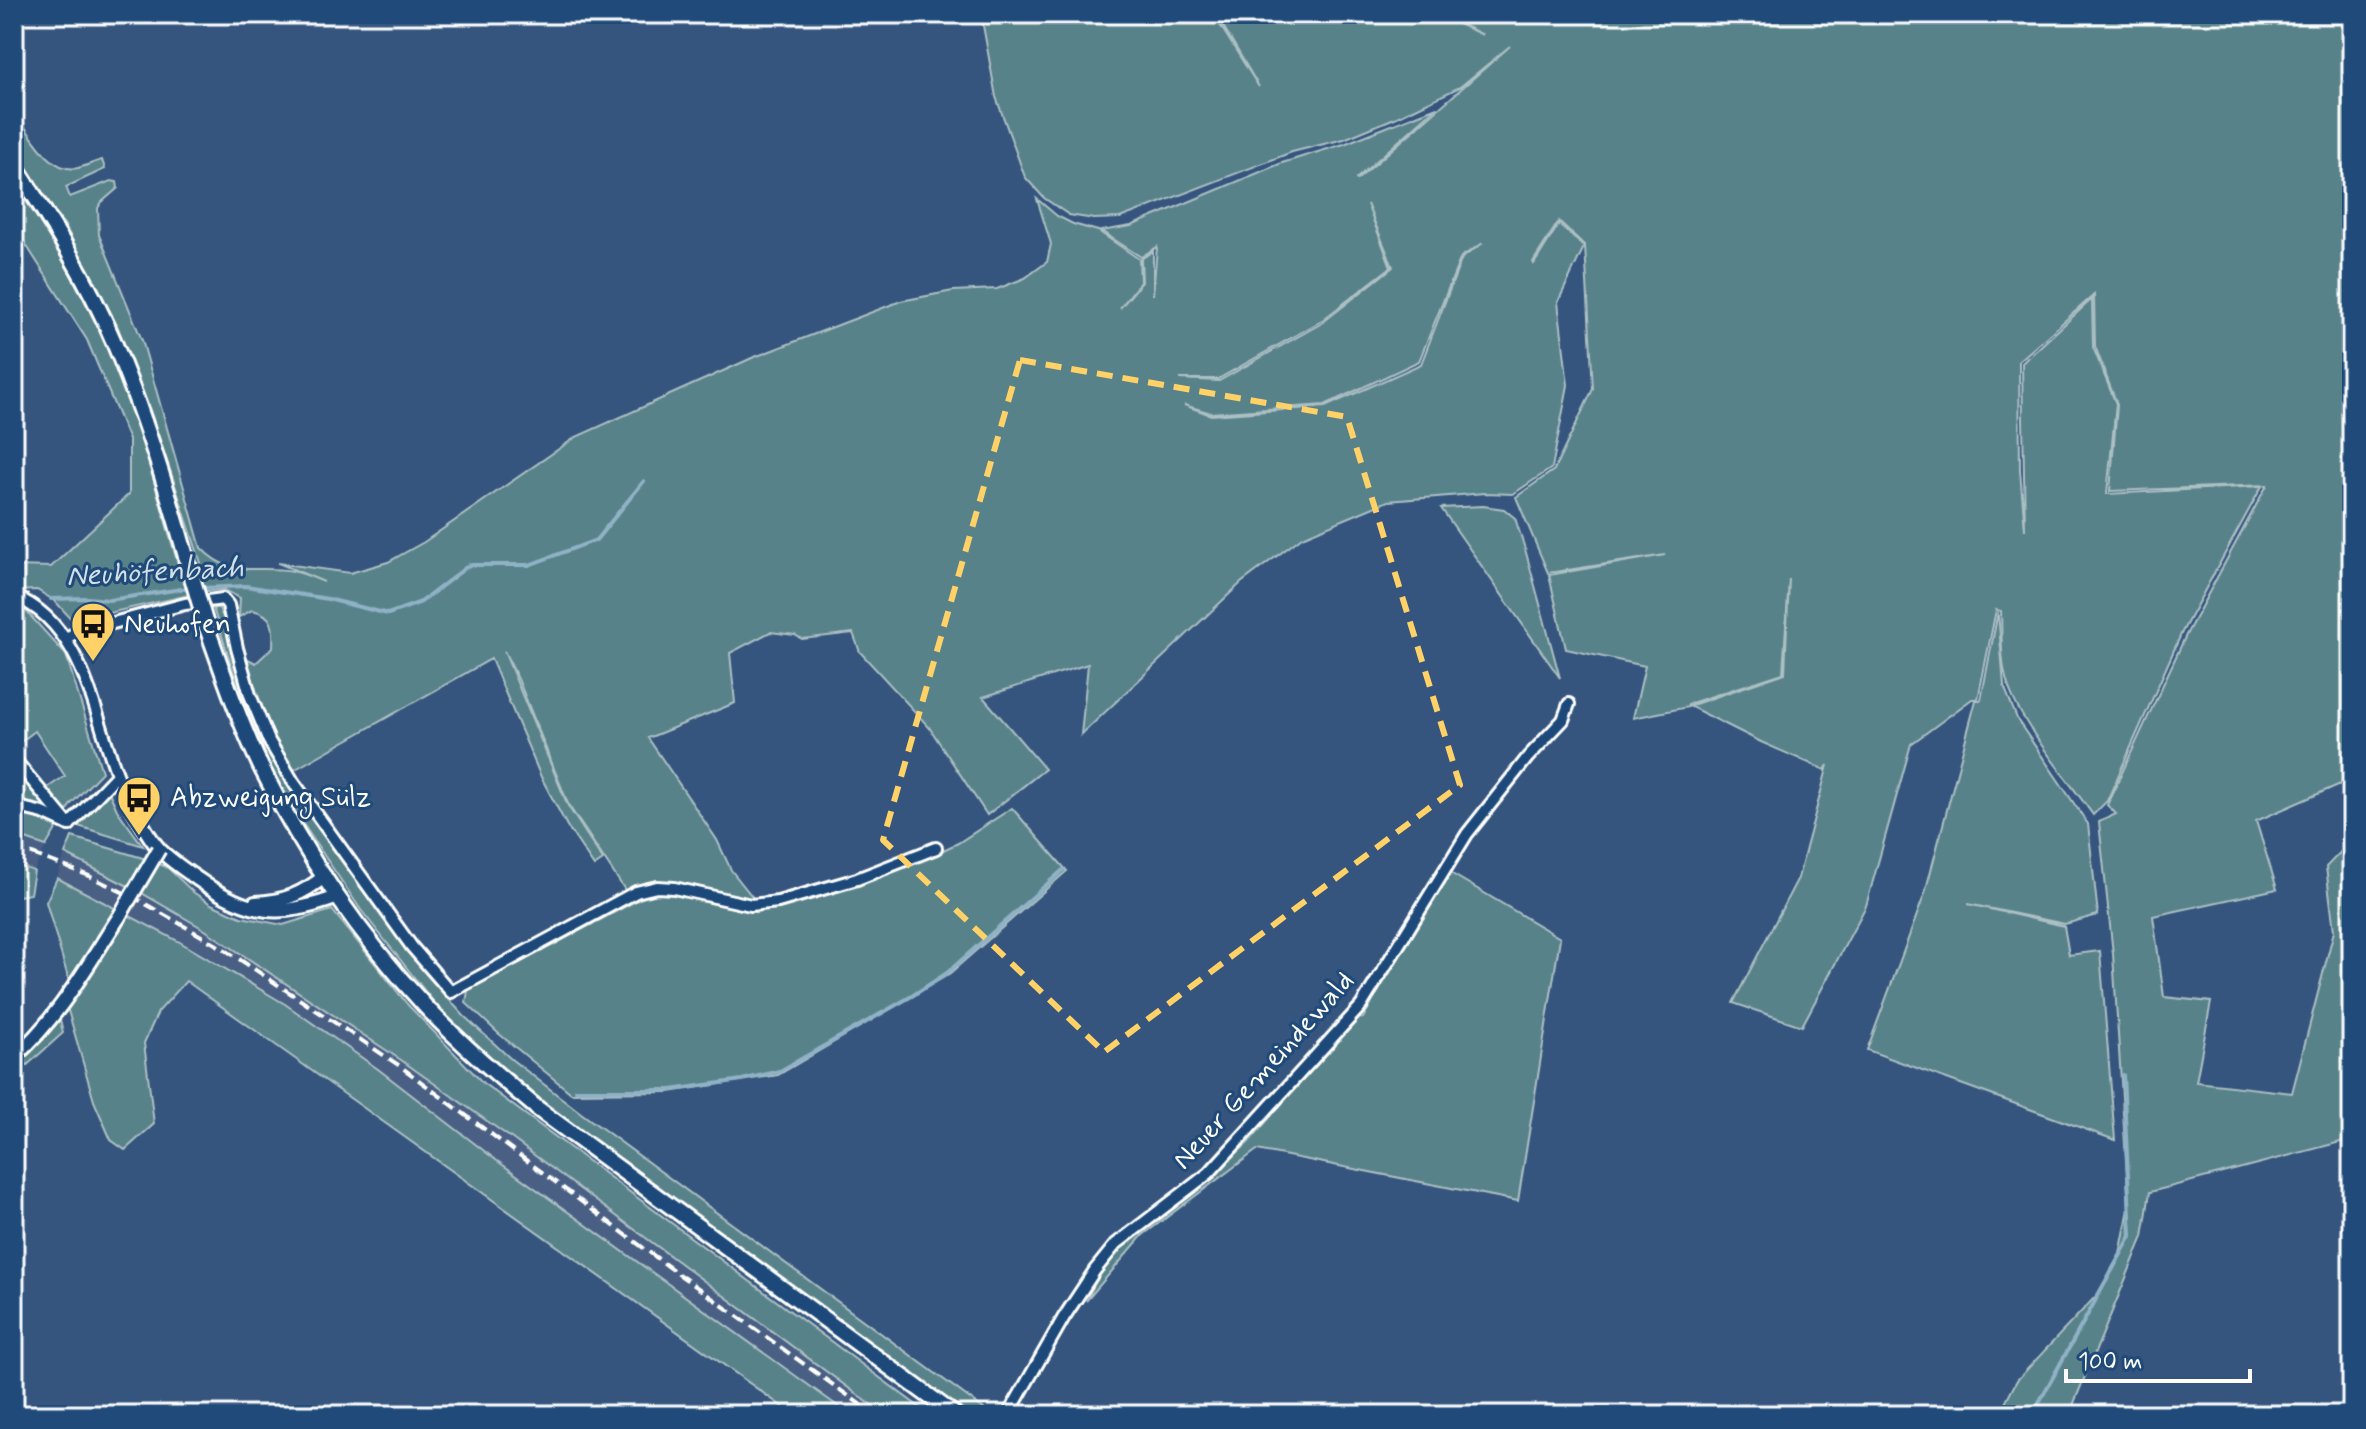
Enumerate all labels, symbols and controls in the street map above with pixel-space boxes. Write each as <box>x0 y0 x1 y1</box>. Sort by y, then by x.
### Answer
water label: Neuhöfenbach <box>65 548 245 596</box>
bus stop icon: Neuhofen <box>69 600 117 663</box>
place label: Neuhofen <box>124 606 231 643</box>
bus stop icon: Abzweigung Sülz <box>115 774 163 837</box>
place label: Abzweigung Sülz <box>170 780 371 819</box>
street label: Neuer Gemeindewald <box>1165 964 1363 1178</box>
scale bar <box>2066 1333 2250 1383</box>
text: 100 m <box>2078 1347 2142 1378</box>

